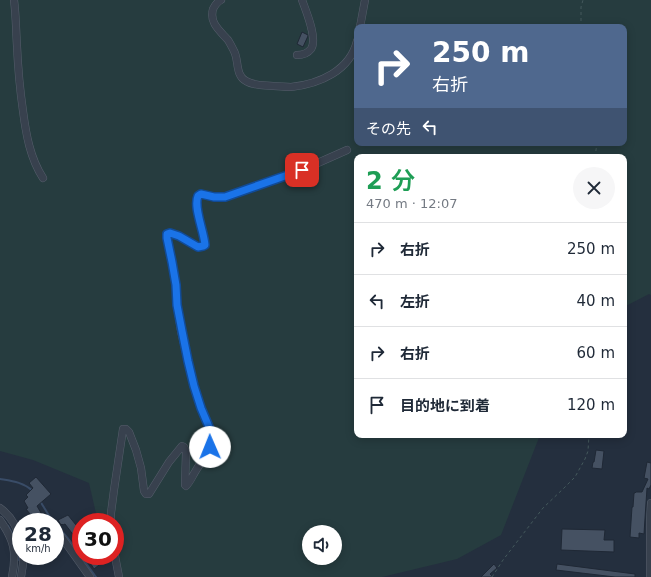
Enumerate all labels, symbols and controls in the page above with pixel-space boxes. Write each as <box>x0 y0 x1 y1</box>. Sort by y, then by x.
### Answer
text: 250 m <box>432 36 529 69</box>
icon: right <box>366 40 418 92</box>
text: 右折 <box>432 74 468 95</box>
icon: left <box>419 116 441 138</box>
text: その先 <box>366 120 411 138</box>
pin <box>285 153 319 187</box>
icon: arrive <box>291 159 313 181</box>
text: 2 分 <box>366 167 415 195</box>
button: close <box>573 167 615 209</box>
text: 470 m · 12:07 <box>366 196 457 211</box>
icon: right <box>366 238 388 260</box>
text: 250 m <box>567 240 615 258</box>
text: 右折 <box>400 241 430 259</box>
icon: left <box>366 290 388 312</box>
text: 40 m <box>577 292 615 310</box>
text: 左折 <box>400 293 430 311</box>
icon: right <box>366 342 388 364</box>
text: 60 m <box>577 344 615 362</box>
text: 右折 <box>400 345 430 363</box>
icon: arrive <box>366 394 388 416</box>
text: 120 m <box>567 396 615 414</box>
text: 目的地に到着 <box>400 397 490 415</box>
position arrow <box>189 426 231 468</box>
speed limit sign: 30 <box>72 513 124 565</box>
text: 28 <box>24 522 52 546</box>
map controls <box>302 525 342 565</box>
button: sound <box>302 525 342 565</box>
text: km/h <box>25 543 51 554</box>

